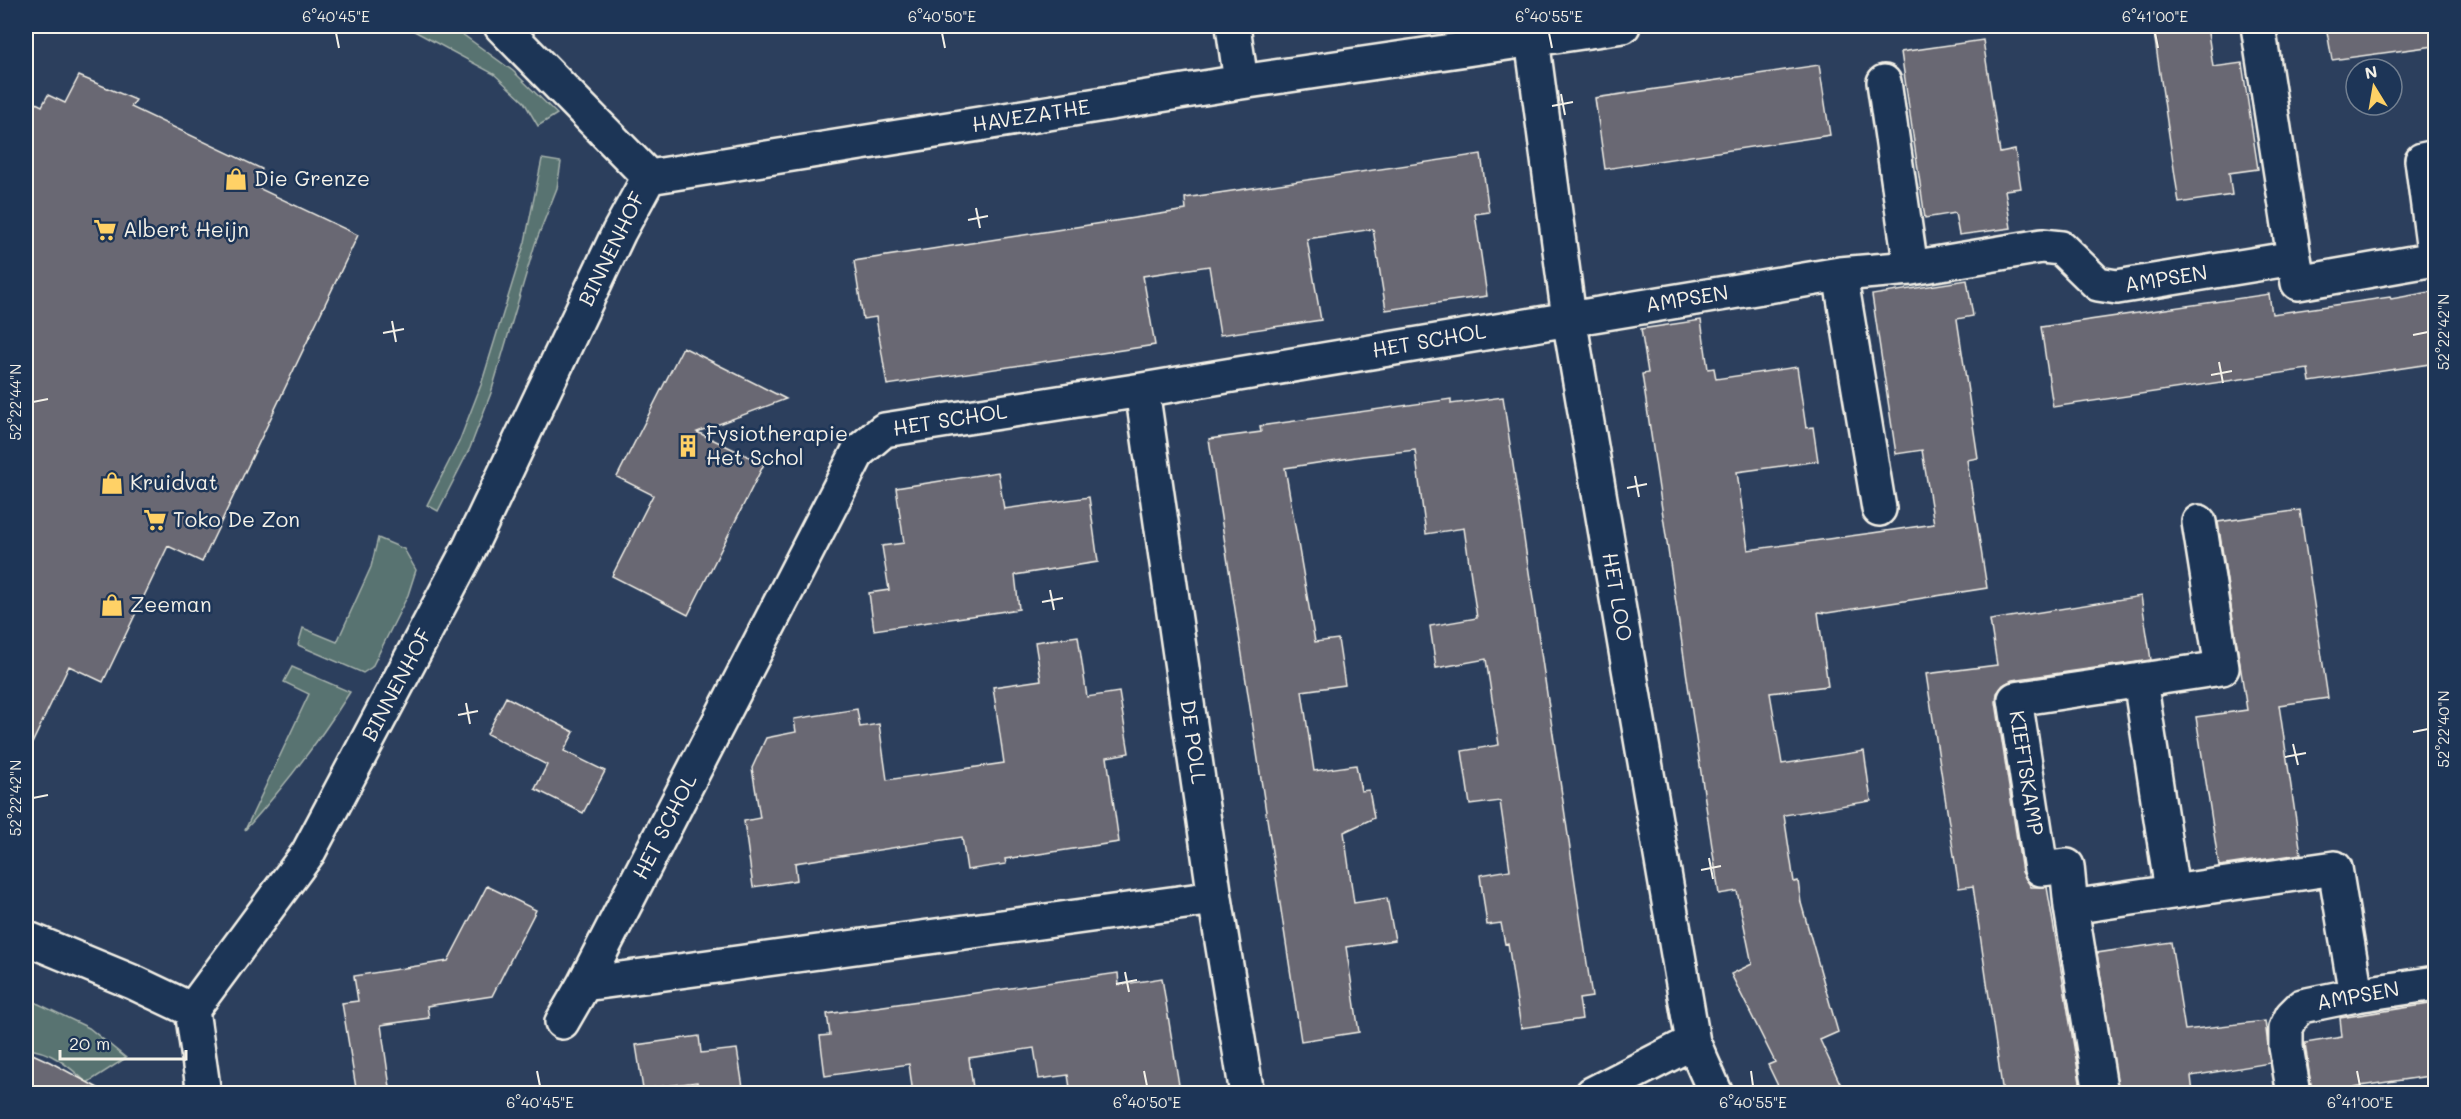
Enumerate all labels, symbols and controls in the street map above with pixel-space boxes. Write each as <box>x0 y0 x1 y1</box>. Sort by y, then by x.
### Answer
text: 6°40'45"E <box>302 6 370 26</box>
text: 6°40'50"E <box>908 6 976 26</box>
text: 6°40'55"E <box>1515 6 1583 26</box>
text: 6°41'00"E <box>2122 6 2188 26</box>
north arrow <box>2344 57 2404 117</box>
text: N <box>2363 60 2379 83</box>
street label: HAVEZATHE <box>970 92 1092 137</box>
place label: Die Grenze <box>254 164 370 191</box>
shop icon: Die Grenze <box>223 166 249 192</box>
street label: BINNENHOF <box>571 186 650 310</box>
place label: Albert Heijn <box>123 215 249 242</box>
supermarket icon: Albert Heijn <box>92 217 118 243</box>
street label: AMPSEN <box>2122 258 2209 297</box>
street label: AMPSEN <box>1643 278 1730 317</box>
text: 52°22'42"N <box>2433 294 2453 370</box>
street label: HET SCHOL <box>1370 316 1488 363</box>
text: 52°22'44"N <box>5 364 25 440</box>
street label: HET SCHOL <box>891 396 1009 441</box>
place label: Fysiotherapie Het Schol <box>706 419 848 470</box>
building icon: Fysiotherapie Het Schol <box>675 433 701 459</box>
place label: Kruidvat <box>130 468 218 495</box>
shop icon: Kruidvat <box>99 470 125 496</box>
place label: Toko De Zon <box>173 505 300 532</box>
supermarket icon: Toko De Zon <box>142 507 168 533</box>
street label: HET LOO <box>1597 550 1640 643</box>
place label: Zeeman <box>130 590 212 617</box>
shop icon: Zeeman <box>99 592 125 618</box>
street label: BINNENHOF <box>355 623 437 745</box>
text: 52°22'40"N <box>2433 690 2453 768</box>
street label: DE POLL <box>1175 698 1214 786</box>
street label: KIEFTSKAMP <box>2004 708 2051 837</box>
text: 52°22'42"N <box>5 760 25 836</box>
street label: HET SCHOL <box>626 769 702 884</box>
street label: AMPSEN <box>2314 974 2401 1015</box>
scale bar <box>60 1023 186 1061</box>
text: 20 m <box>69 1031 110 1055</box>
text: 6°40'45"E <box>506 1092 574 1112</box>
text: 6°40'50"E <box>1113 1092 1181 1112</box>
text: 6°40'55"E <box>1719 1092 1787 1112</box>
text: 6°41'00"E <box>2327 1092 2393 1112</box>

